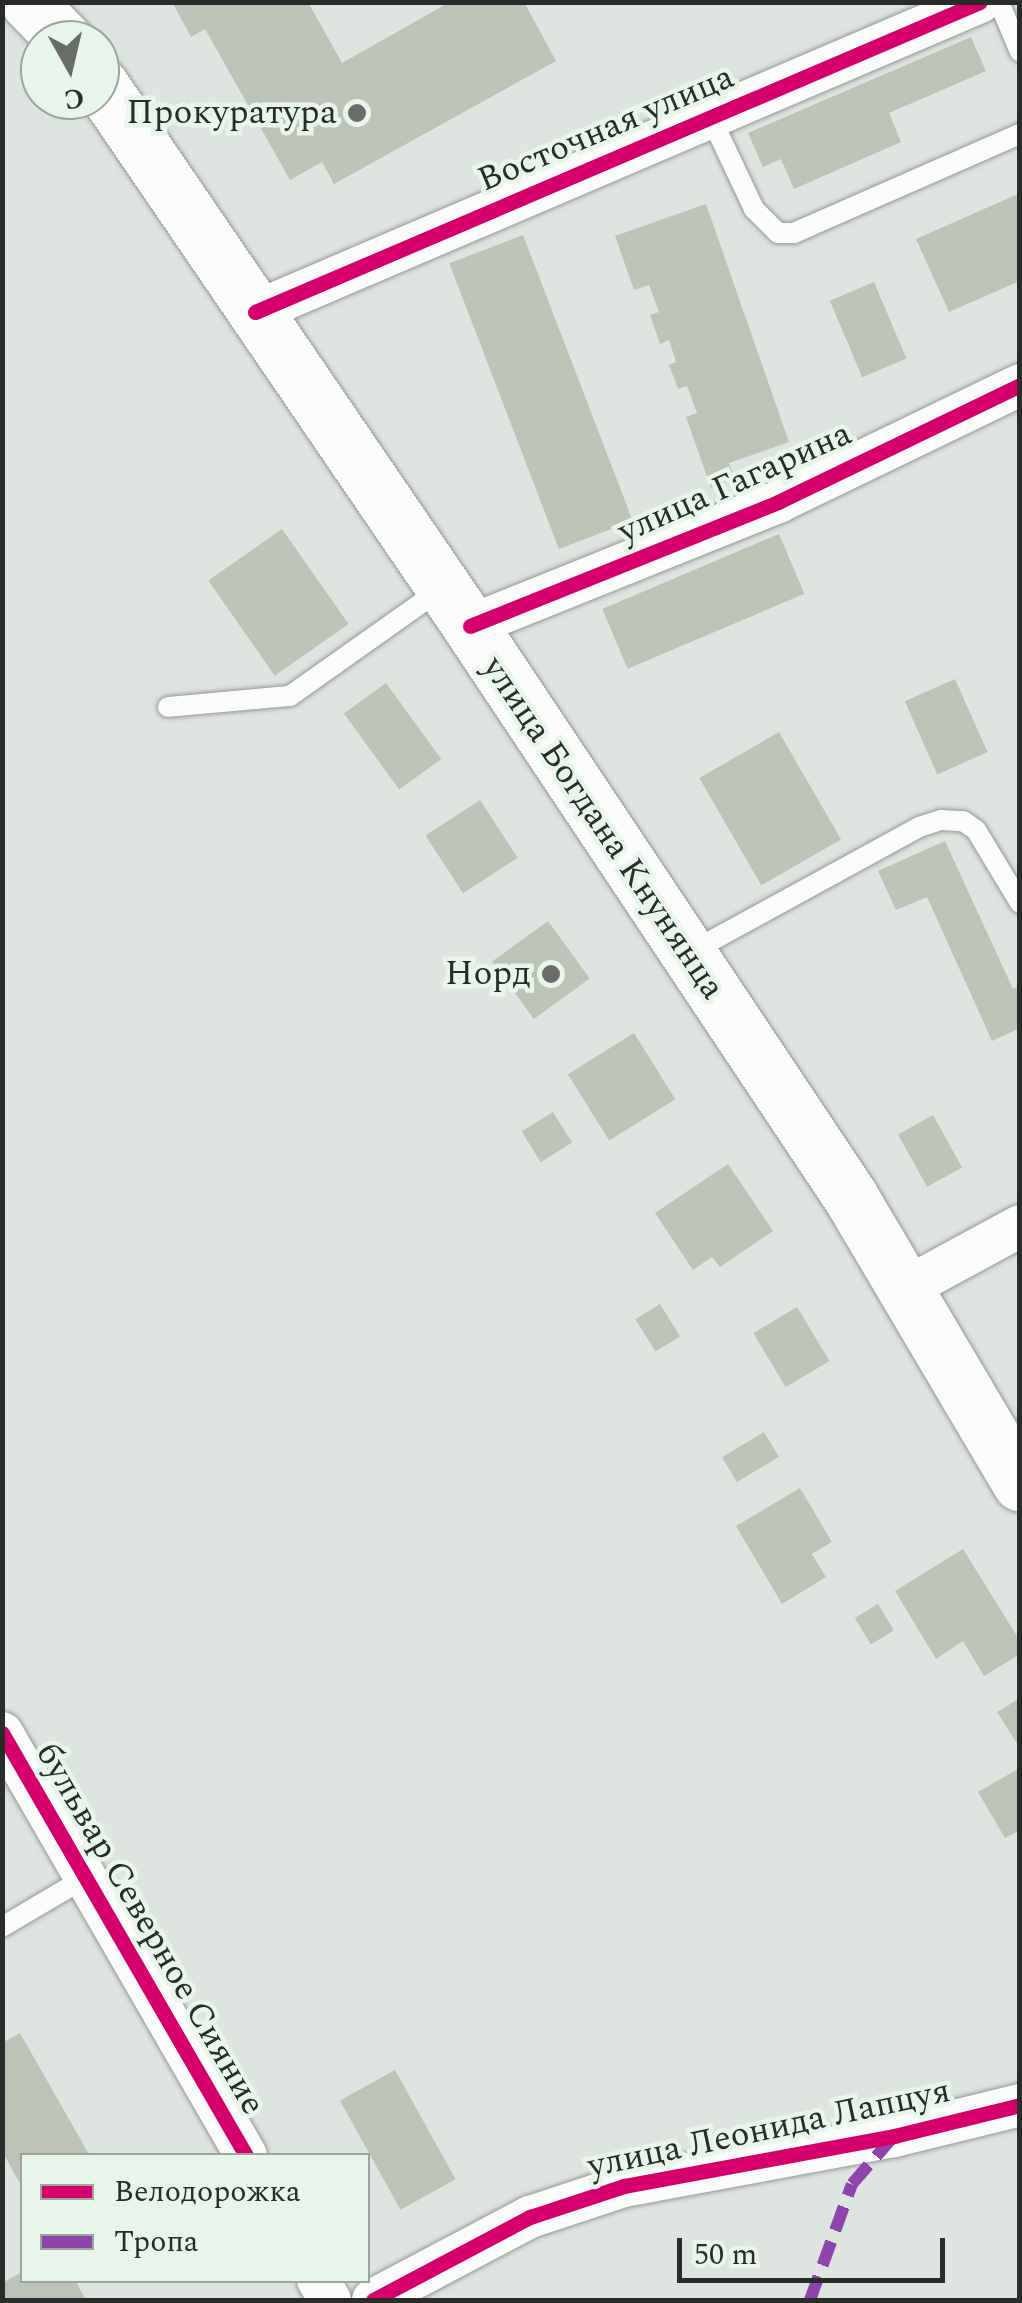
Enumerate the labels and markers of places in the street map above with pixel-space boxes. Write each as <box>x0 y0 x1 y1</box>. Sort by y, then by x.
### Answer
place label: Прокуратура <box>126 92 337 134</box>
marker: Прокуратура <box>346 102 368 124</box>
place label: Норд <box>445 953 531 995</box>
marker: Норд <box>540 963 562 985</box>

